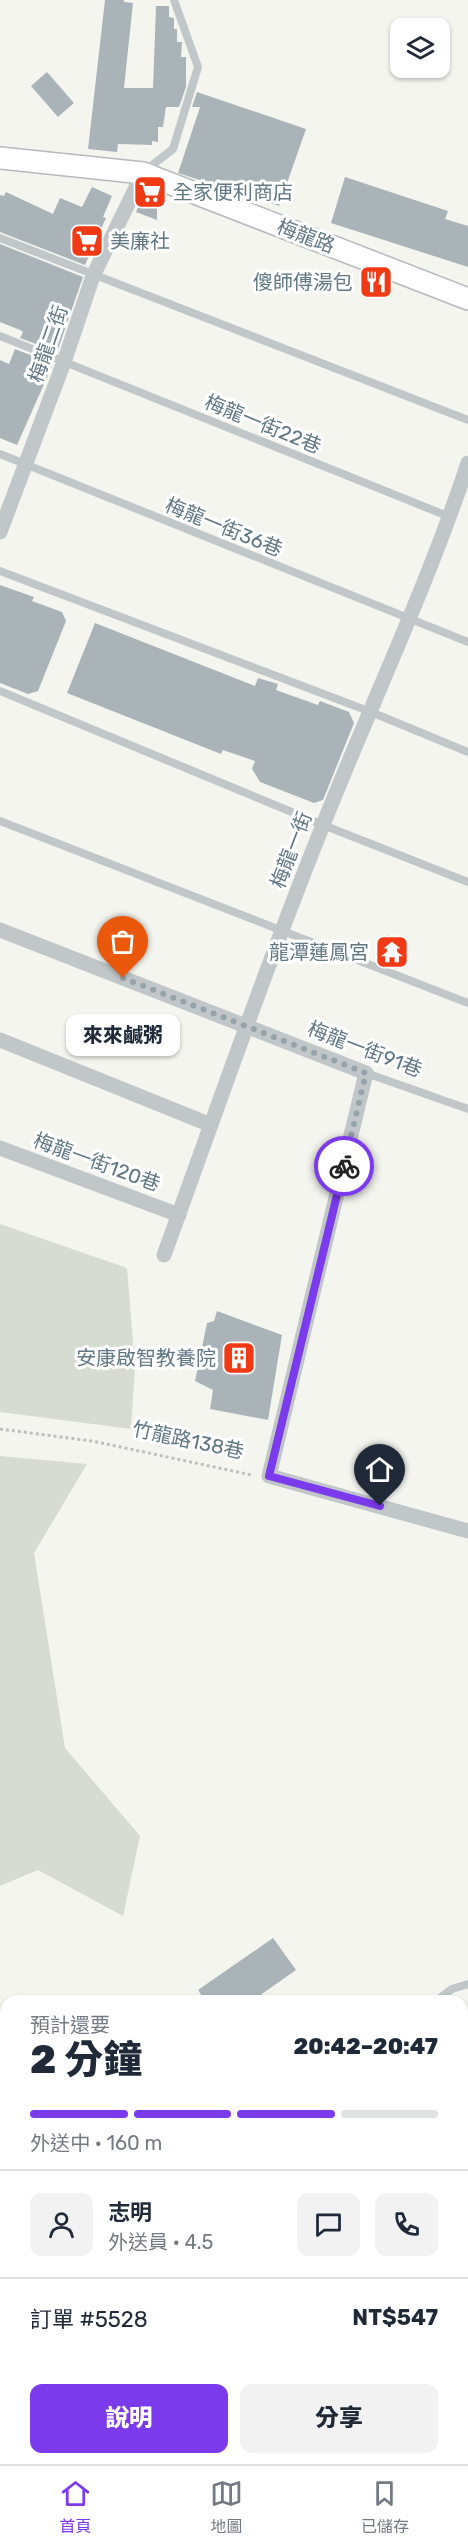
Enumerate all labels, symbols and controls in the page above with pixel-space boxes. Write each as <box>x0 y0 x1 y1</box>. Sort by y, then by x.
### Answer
map controls <box>390 18 450 78</box>
button: layers <box>390 18 450 78</box>
supermarket icon: 全家便利商店 <box>132 174 168 210</box>
place label: 全家便利商店 <box>173 180 293 204</box>
street label: 梅龍路 <box>274 214 338 258</box>
supermarket icon: 美廉社 <box>69 223 105 259</box>
place label: 美廉社 <box>110 229 170 253</box>
restaurant icon: 傻師傅湯包 <box>358 264 394 300</box>
place label: 傻師傅湯包 <box>253 270 353 294</box>
street label: 梅龍二街 <box>24 302 72 386</box>
street label: 梅龍一街22巷 <box>201 390 325 458</box>
street label: 梅龍一街36巷 <box>162 493 286 561</box>
street label: 梅龍一街 <box>265 808 317 892</box>
pin <box>97 916 148 978</box>
icon: bag <box>106 925 139 958</box>
temple icon: 龍潭蓮鳳宮 <box>374 934 410 970</box>
place label: 龍潭蓮鳳宮 <box>269 940 369 964</box>
callout: 來來鹹粥 <box>66 1014 180 1056</box>
street label: 梅龍一街91巷 <box>304 1016 426 1082</box>
text: 來來鹹粥 <box>83 1023 163 1047</box>
street label: 梅龍一街120巷 <box>30 1128 164 1196</box>
courier <box>314 1136 374 1196</box>
icon: bike <box>328 1150 361 1183</box>
building icon: 安康啟智教養院 <box>221 1340 257 1376</box>
place label: 安康啟智教養院 <box>76 1346 216 1370</box>
street label: 竹龍路138巷 <box>130 1416 246 1464</box>
pin <box>354 1444 405 1506</box>
icon: home <box>363 1453 396 1486</box>
text: 預計還要 <box>30 2013 110 2037</box>
text: 20:42–20:47 <box>293 2033 438 2060</box>
text: 2 分鐘 <box>30 2037 142 2083</box>
text: 外送中 · 160 m <box>30 2131 162 2155</box>
button: person <box>30 2193 93 2256</box>
button: chat <box>297 2193 360 2256</box>
button: phone <box>375 2193 438 2256</box>
text: 志明 <box>108 2199 152 2226</box>
text: 外送員 · 4.5 <box>108 2230 213 2254</box>
text: NT$547 <box>352 2304 438 2331</box>
text: 訂單 #5528 <box>30 2306 148 2333</box>
button: 說明 <box>30 2384 228 2453</box>
button: 分享 <box>240 2384 438 2453</box>
tab: 首頁 <box>59 2477 92 2537</box>
tab: 地圖 <box>210 2477 243 2537</box>
tab: 已儲存 <box>361 2477 409 2537</box>

